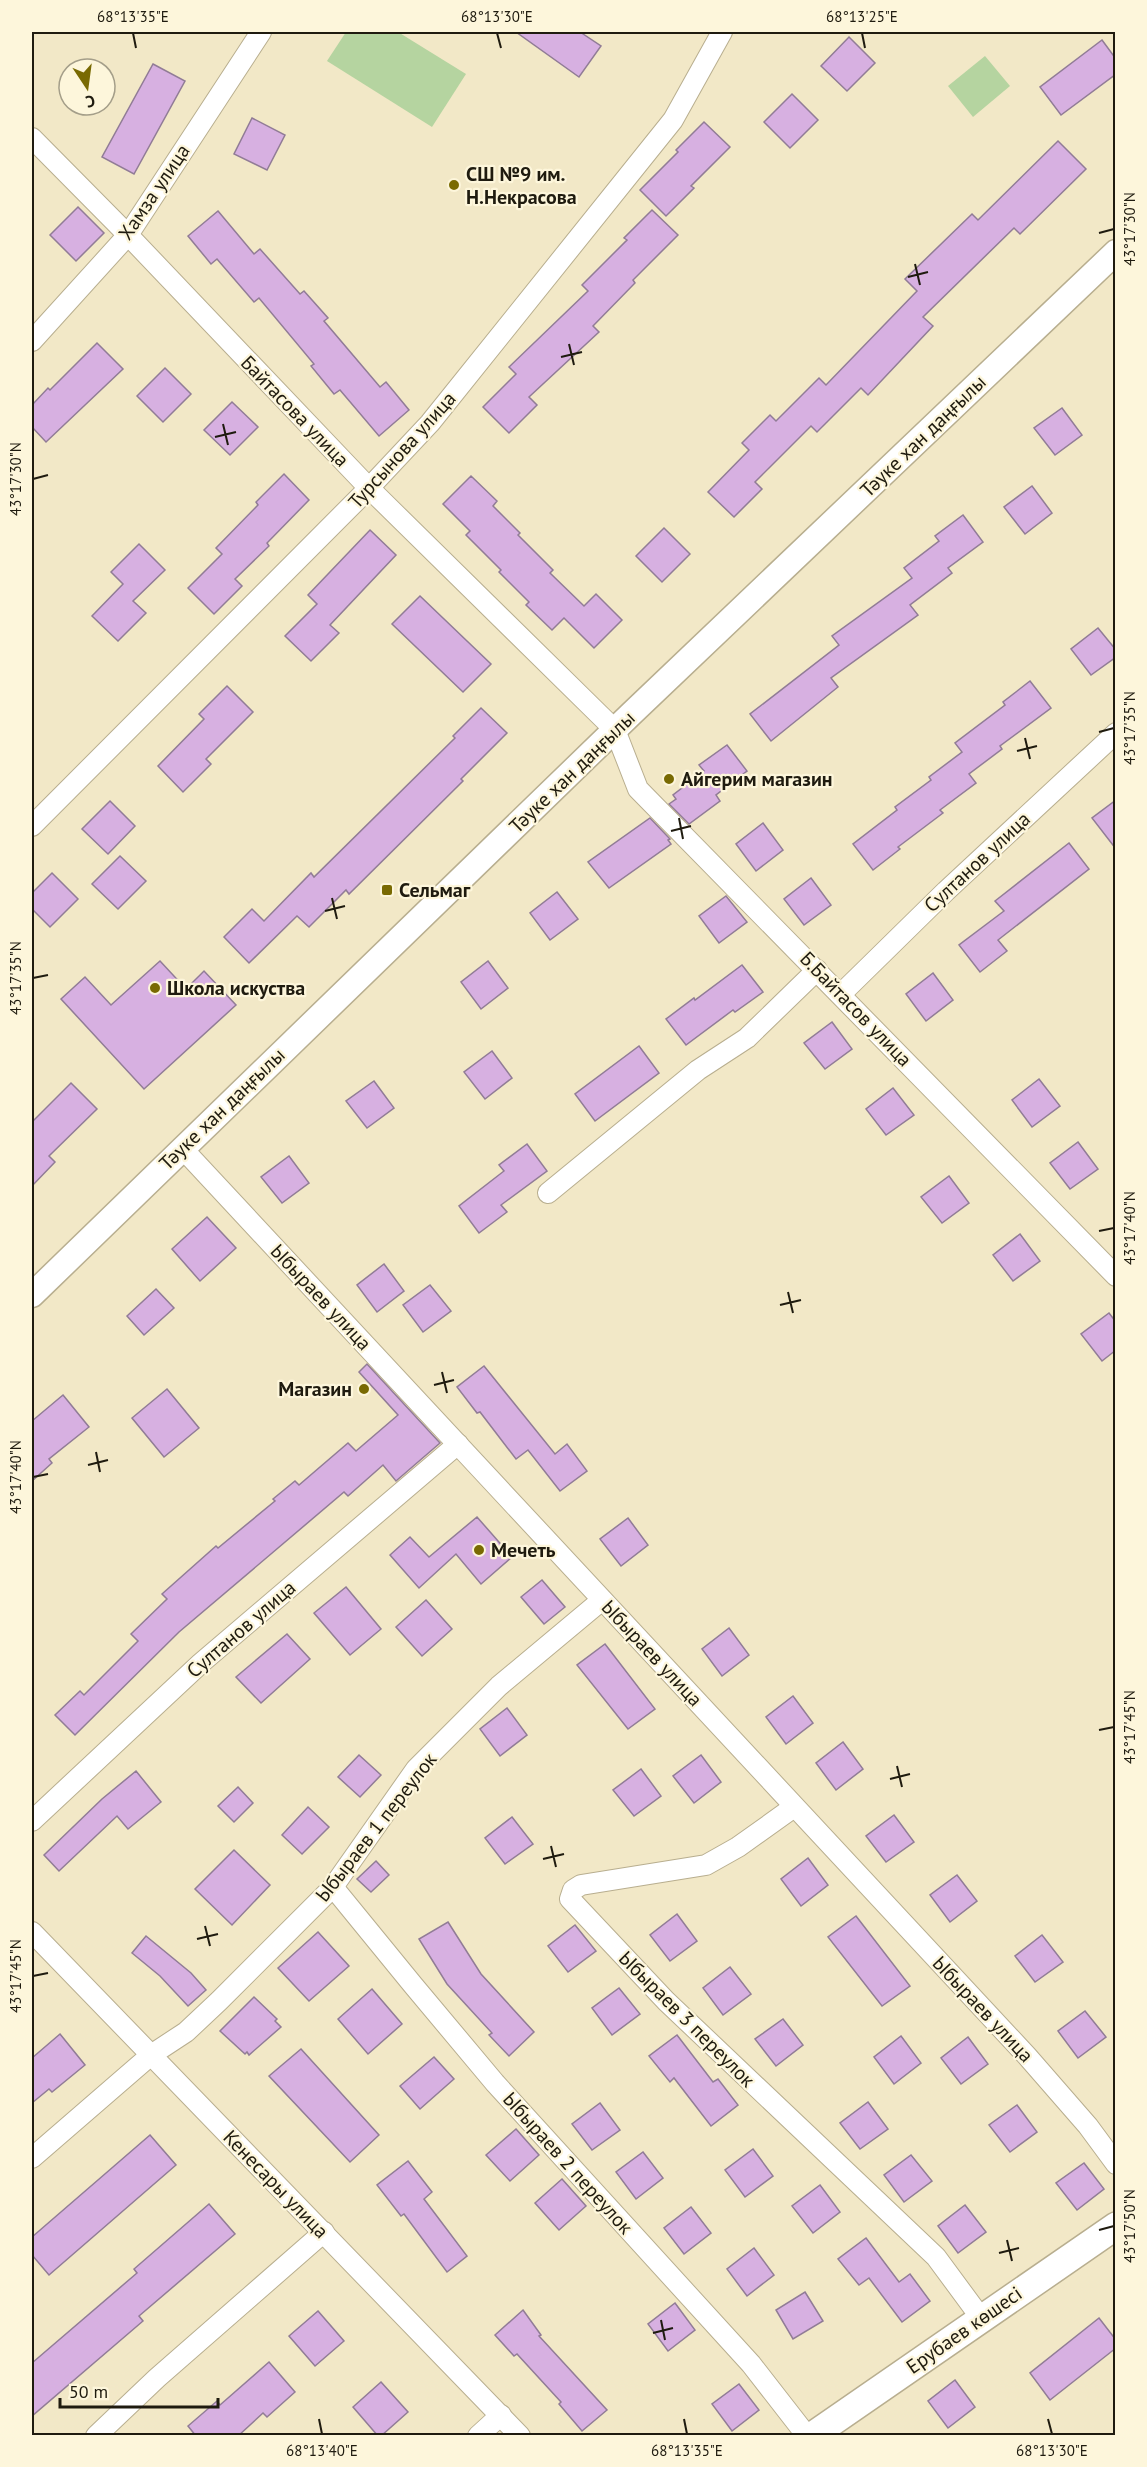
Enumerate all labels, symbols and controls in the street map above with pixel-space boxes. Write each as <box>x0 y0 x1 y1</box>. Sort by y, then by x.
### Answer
text: 68°13'35"E <box>97 7 169 26</box>
text: 68°13'30"E <box>461 7 533 26</box>
text: 68°13'25"E <box>826 7 898 26</box>
north arrow <box>57 57 117 117</box>
text: С <box>84 91 97 112</box>
street label: Хамза улица <box>112 139 196 245</box>
place label: СШ №9 им. Н.Некрасова <box>466 161 577 210</box>
marker: СШ №9 им. Н.Некрасова <box>447 178 461 192</box>
text: 43°17'30"N <box>1120 192 1139 266</box>
street label: Байтасова улица <box>235 350 355 472</box>
street label: Тәуке хан даңғылы <box>855 369 991 503</box>
street label: Турсынова улица <box>343 386 461 514</box>
text: 43°17'30"N <box>6 442 25 516</box>
text: 43°17'35"N <box>1120 691 1139 765</box>
street label: Тәуке хан даңғылы <box>504 705 640 839</box>
place label: Айгерим магазин <box>681 766 833 792</box>
marker: Айгерим магазин <box>662 772 676 786</box>
street label: Султанов улица <box>918 806 1036 918</box>
place label: Сельмаг <box>399 877 471 903</box>
marker: Сельмаг <box>380 883 394 897</box>
text: 43°17'35"N <box>6 941 25 1015</box>
street label: Б.Байтасов улица <box>794 946 918 1072</box>
place label: Школа искуства <box>167 975 305 1001</box>
marker: Школа искуства <box>148 981 162 995</box>
street label: Тәуке хан даңғылы <box>154 1042 290 1176</box>
text: 43°17'40"N <box>1120 1191 1139 1265</box>
street label: Ыбыраев улица <box>265 1238 377 1356</box>
place label: Магазин <box>278 1376 352 1402</box>
marker: Магазин <box>357 1382 371 1396</box>
text: 43°17'40"N <box>6 1440 25 1514</box>
place label: Мечеть <box>491 1537 556 1563</box>
marker: Мечеть <box>472 1543 486 1557</box>
street label: Султанов улица <box>181 1575 301 1683</box>
street label: Ыбыраев улица <box>596 1594 708 1712</box>
text: 43°17'45"N <box>1120 1690 1139 1764</box>
street label: Ыбыраев 1 переулок <box>310 1747 443 1907</box>
text: 43°17'45"N <box>6 1939 25 2013</box>
street label: Ыбыраев 3 переулок <box>613 1945 761 2093</box>
street label: Ыбыраев улица <box>927 1950 1039 2068</box>
street label: Ыбыраев 2 переулок <box>497 2086 639 2240</box>
street label: Кенесары улица <box>218 2124 334 2244</box>
text: 43°17'50"N <box>1120 2189 1139 2263</box>
street label: Ерубаев көшесі <box>901 2280 1027 2380</box>
scale bar <box>60 2371 218 2409</box>
text: 50 m <box>69 2380 108 2403</box>
text: 68°13'40"E <box>286 2441 358 2460</box>
text: 68°13'35"E <box>651 2441 723 2460</box>
text: 68°13'30"E <box>1016 2441 1088 2460</box>

